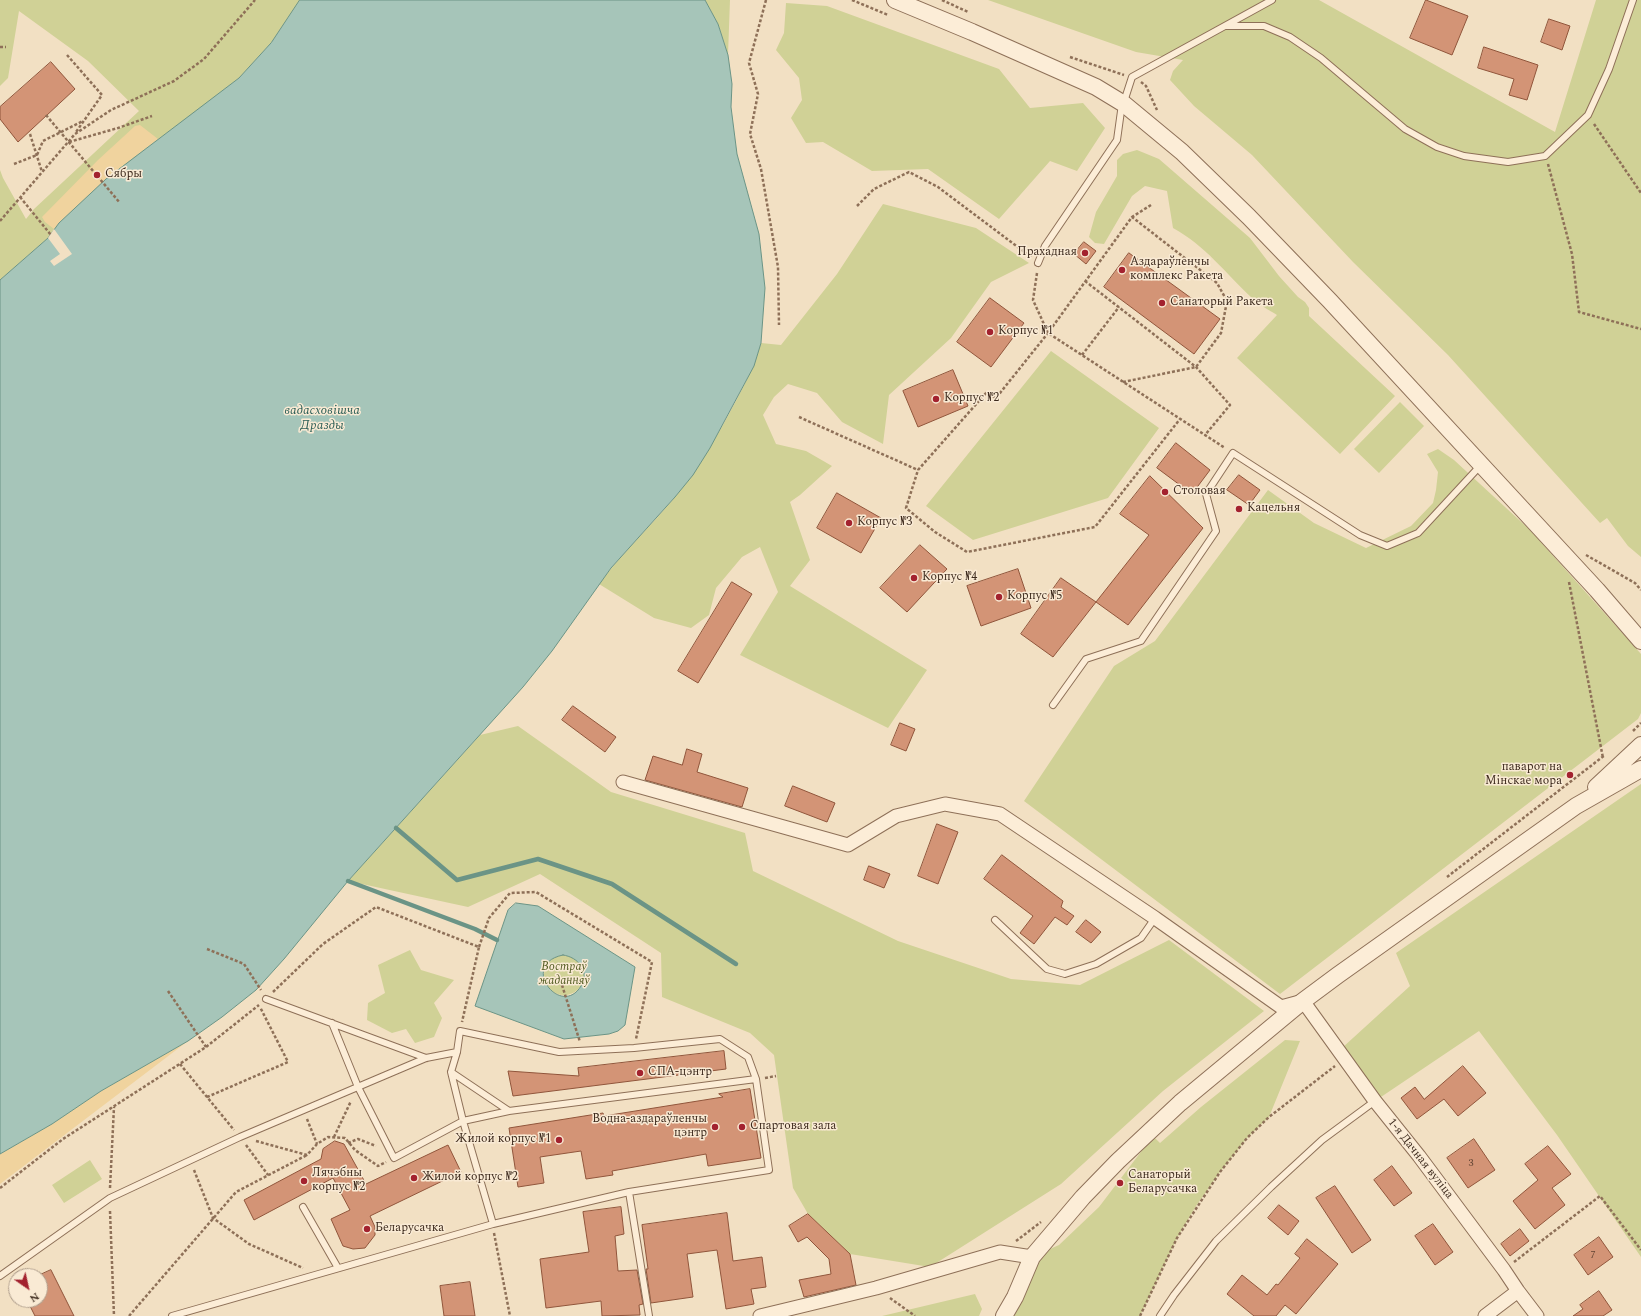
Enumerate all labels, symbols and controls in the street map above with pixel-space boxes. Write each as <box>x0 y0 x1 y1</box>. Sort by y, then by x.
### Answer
place label: Сябры <box>105 168 142 182</box>
marker: Сябры <box>92 170 102 180</box>
place label: Прахадная <box>1017 246 1077 260</box>
marker: Прахадная <box>1080 248 1090 258</box>
place label: Аздараўленчы комплекс Ракета <box>1130 256 1223 284</box>
marker: Аздараўленчы комплекс Ракета <box>1117 265 1127 275</box>
place label: Санаторый Ракета <box>1170 296 1273 310</box>
marker: Санаторый Ракета <box>1157 298 1167 308</box>
place label: Корпус №1 <box>998 325 1053 339</box>
marker: Корпус №1 <box>985 327 995 337</box>
place label: Корпус №2 <box>944 392 999 406</box>
marker: Корпус №2 <box>931 394 941 404</box>
water label: вадасховішча Дразды <box>284 403 360 434</box>
place label: Столовая <box>1173 485 1226 499</box>
marker: Столовая <box>1160 487 1170 497</box>
place label: Кацельня <box>1247 502 1300 516</box>
marker: Кацельня <box>1234 504 1244 514</box>
place label: Корпус №3 <box>857 516 912 530</box>
marker: Корпус №3 <box>844 518 854 528</box>
place label: Корпус №4 <box>922 571 977 585</box>
marker: Корпус №4 <box>909 573 919 583</box>
place label: Корпус №5 <box>1007 590 1062 604</box>
marker: Корпус №5 <box>994 592 1004 602</box>
place label: паварот на Мінскае мора <box>1485 761 1562 789</box>
marker: паварот на Мінскае мора <box>1565 770 1575 780</box>
park label: Востраў жаданняў <box>538 961 590 989</box>
place label: СПА-цэнтр <box>648 1066 712 1080</box>
marker: СПА-цэнтр <box>635 1068 645 1078</box>
place label: Водна-аздараўленчы цэнтр <box>592 1113 707 1141</box>
street label: 1-я Дачная вуліца <box>1384 1116 1456 1202</box>
place label: Спартовая зала <box>750 1120 836 1134</box>
marker: Водна-аздараўленчы цэнтр <box>710 1122 720 1132</box>
marker: Спартовая зала <box>737 1122 747 1132</box>
place label: Жилой корпус №1 <box>455 1133 551 1147</box>
marker: Жилой корпус №1 <box>554 1135 564 1145</box>
house number: 3 <box>1469 1158 1473 1170</box>
place label: Лячэбны корпус №2 <box>312 1167 365 1195</box>
place label: Санаторый Беларусачка <box>1128 1169 1197 1197</box>
place label: Жилой корпус №2 <box>422 1171 518 1185</box>
marker: Жилой корпус №2 <box>409 1173 419 1183</box>
marker: Лячэбны корпус №2 <box>299 1176 309 1186</box>
marker: Санаторый Беларусачка <box>1115 1178 1125 1188</box>
place label: Беларусачка <box>375 1222 444 1236</box>
marker: Беларусачка <box>362 1224 372 1234</box>
house number: 7 <box>1591 1250 1595 1262</box>
north arrow <box>8 1268 48 1308</box>
text: N <box>26 1288 43 1307</box>

